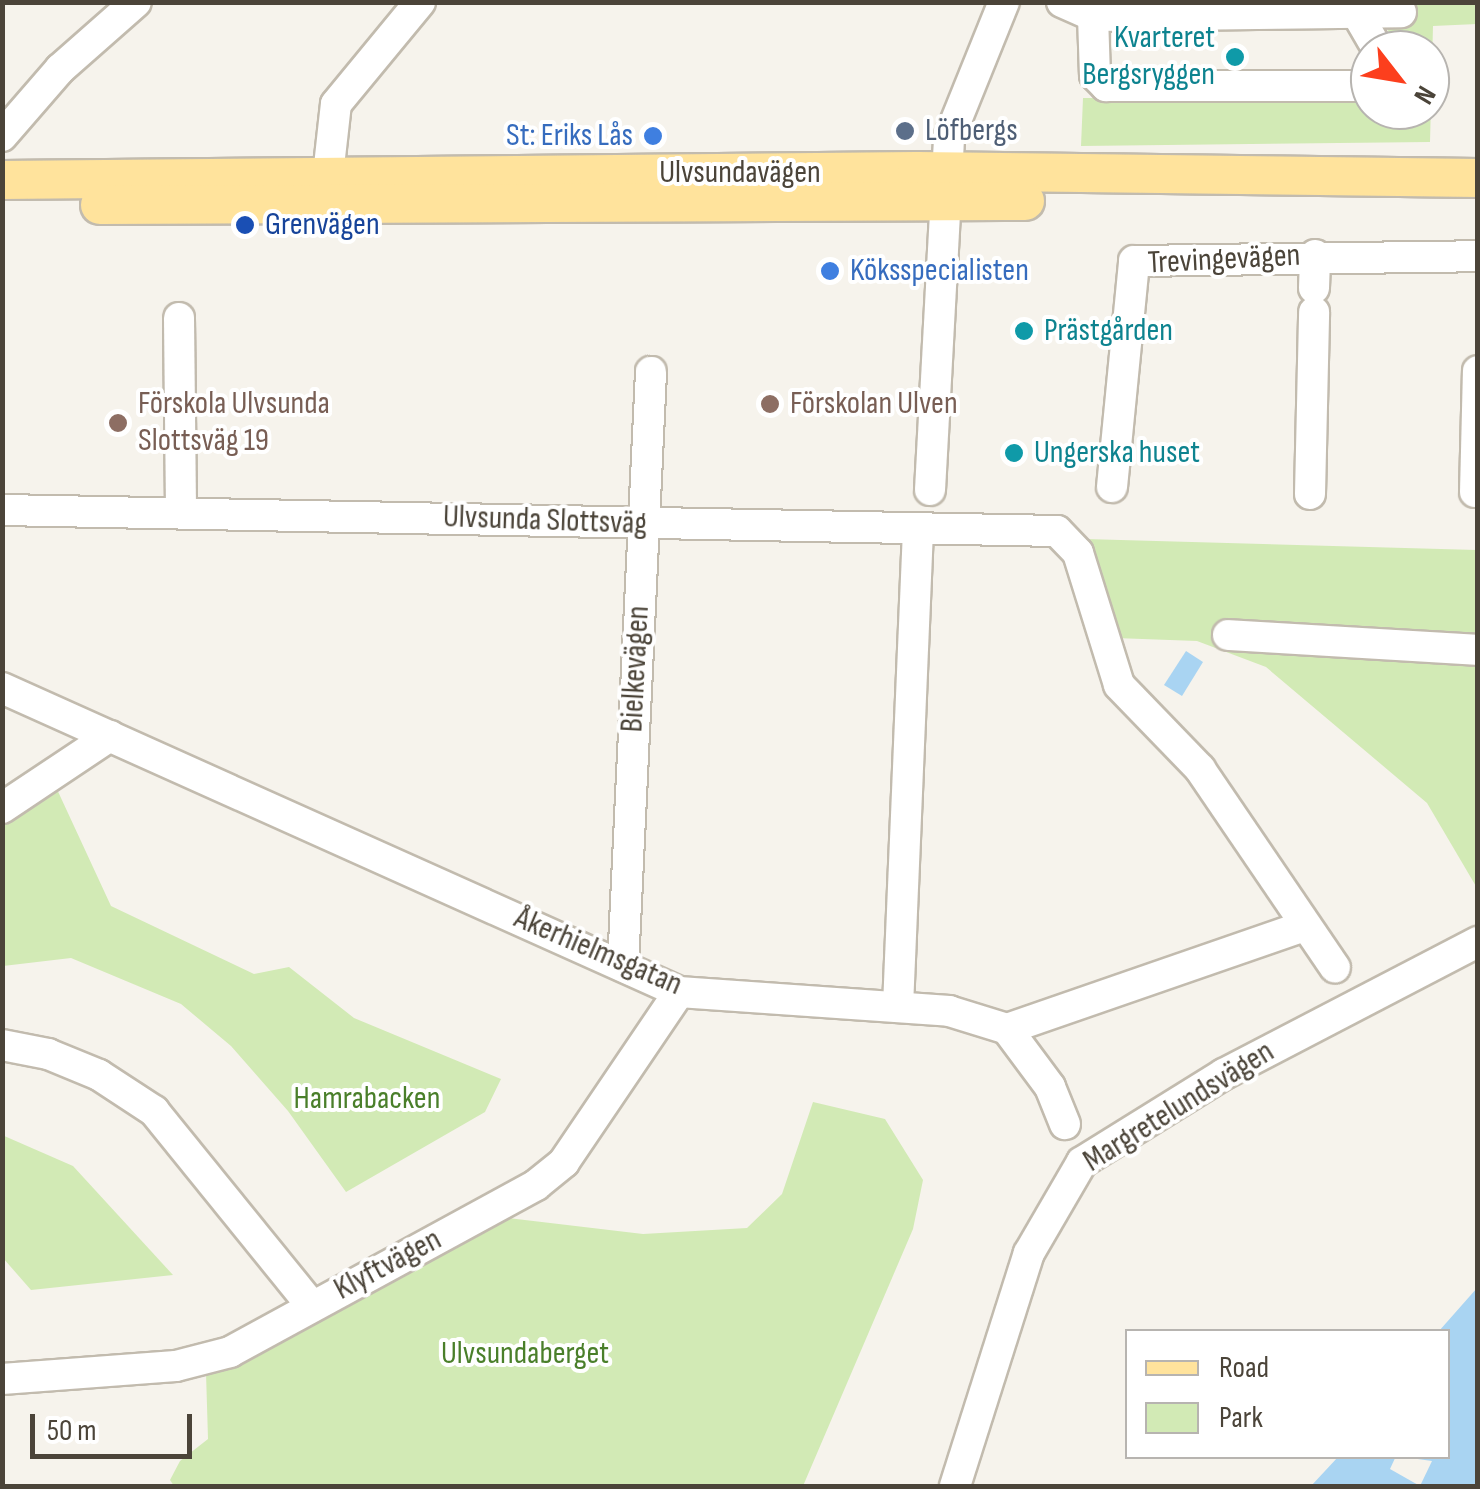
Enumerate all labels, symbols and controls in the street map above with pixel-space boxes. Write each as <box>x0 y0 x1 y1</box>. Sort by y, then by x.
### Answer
place label: Kvarteret Bergsryggen <box>1082 20 1215 95</box>
north arrow <box>1350 30 1450 130</box>
marker: Kvarteret Bergsryggen <box>1224 46 1246 68</box>
text: N <box>1406 80 1442 110</box>
place label: Löfbergs <box>925 112 1018 150</box>
place label: St: Eriks Lås <box>506 117 633 155</box>
marker: Löfbergs <box>894 120 916 142</box>
marker: St: Eriks Lås <box>642 125 664 147</box>
street label: Ulvsundavägen <box>659 154 821 192</box>
place label: Grenvägen <box>265 206 380 244</box>
marker: Grenvägen <box>234 214 256 236</box>
street label: Trevingevägen <box>1147 237 1301 283</box>
place label: Köksspecialisten <box>850 252 1029 290</box>
marker: Köksspecialisten <box>819 260 841 282</box>
place label: Prästgården <box>1044 312 1173 350</box>
marker: Prästgården <box>1013 320 1035 342</box>
place label: Förskolan Ulven <box>790 385 958 423</box>
place label: Förskola Ulvsunda Slottsväg 19 <box>138 386 330 461</box>
marker: Förskolan Ulven <box>759 393 781 415</box>
marker: Förskola Ulvsunda Slottsväg 19 <box>107 412 129 434</box>
place label: Ungerska huset <box>1034 434 1200 472</box>
marker: Ungerska huset <box>1003 442 1025 464</box>
street label: Ulvsunda Slottsväg <box>442 498 648 544</box>
street label: Bielkevägen <box>614 605 658 733</box>
street label: Åkerhielmsgatan <box>508 899 688 1005</box>
street label: Margretelundsvägen <box>1077 1033 1281 1181</box>
park label: Hamrabacken <box>294 1080 440 1118</box>
street label: Klyftvägen <box>328 1221 448 1309</box>
legend <box>1125 1329 1450 1459</box>
park label: Ulvsundaberget <box>441 1335 609 1373</box>
text: Road <box>1219 1350 1269 1386</box>
scale bar <box>35 1394 198 1456</box>
text: Park <box>1219 1400 1263 1436</box>
text: 50 m <box>47 1413 96 1449</box>

